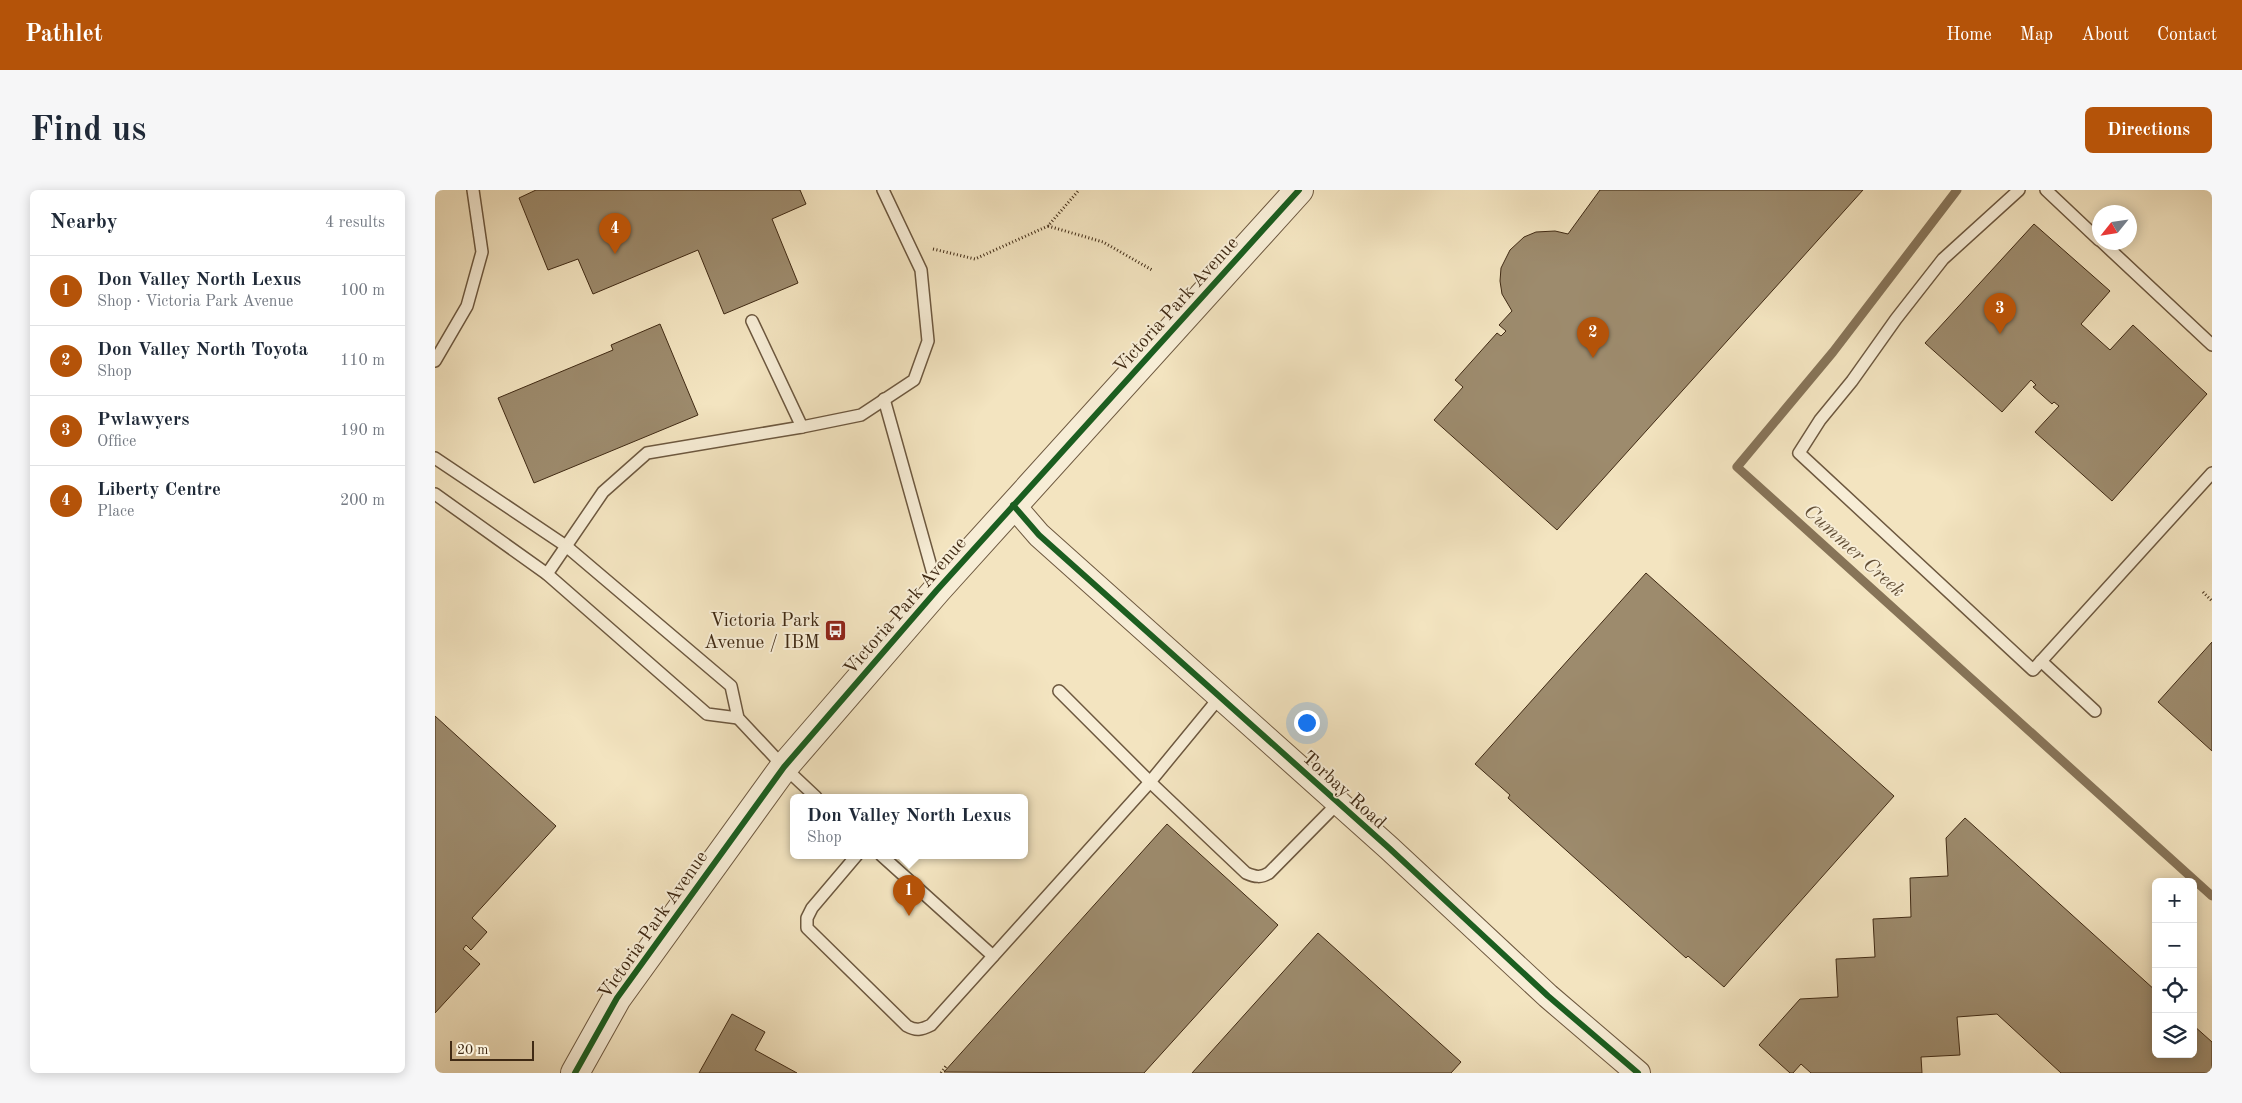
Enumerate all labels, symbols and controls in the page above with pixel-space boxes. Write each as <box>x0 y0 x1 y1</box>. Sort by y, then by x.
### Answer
text: Pathlet <box>25 23 103 47</box>
text: Home <box>1946 26 1992 44</box>
text: Map <box>2020 26 2053 44</box>
text: About <box>2081 26 2129 44</box>
text: Contact <box>2157 26 2217 44</box>
button: Directions <box>2085 107 2212 153</box>
text: Find us <box>30 113 146 148</box>
north arrow <box>2092 205 2137 250</box>
text: Nearby <box>50 212 118 233</box>
pin: 4 <box>599 213 631 254</box>
text: 4 results <box>325 215 385 231</box>
street label: Victoria Park Avenue <box>1111 234 1243 377</box>
text: Don Valley North Lexus <box>97 271 301 290</box>
text: 1 <box>61 283 71 299</box>
text: 100 m <box>340 283 385 299</box>
pin: 3 <box>1984 293 2016 334</box>
text: Shop · Victoria Park Avenue <box>97 294 293 310</box>
pin: 2 <box>1577 317 1609 358</box>
text: Don Valley North Toyota <box>97 341 308 360</box>
text: 2 <box>61 353 71 369</box>
text: 110 m <box>340 353 385 369</box>
text: Shop <box>97 364 132 380</box>
text: Pwlawyers <box>97 411 189 430</box>
text: 3 <box>61 423 71 439</box>
text: 190 m <box>340 423 385 439</box>
text: Office <box>97 434 136 450</box>
text: Liberty Centre <box>97 481 221 500</box>
text: 4 <box>61 493 71 509</box>
text: 200 m <box>340 493 385 509</box>
water label: Cummer Creek <box>1800 501 1908 602</box>
text: Place <box>97 504 134 520</box>
street label: Victoria Park Avenue <box>841 534 971 679</box>
place label: Victoria Park Avenue / IBM <box>704 612 820 653</box>
bus stop icon: Victoria Park Avenue / IBM <box>824 618 848 642</box>
your location <box>1294 710 1320 736</box>
street label: Torbay Road <box>1298 748 1389 833</box>
popup <box>790 794 1028 859</box>
text: Don Valley North Lexus <box>807 807 1011 826</box>
text: Shop <box>807 830 842 846</box>
street label: Victoria Park Avenue <box>596 848 712 1003</box>
pin: 1 <box>893 875 925 916</box>
map controls <box>2152 878 2197 1058</box>
button: + <box>2152 878 2197 923</box>
button: − <box>2152 923 2197 968</box>
button: locate <box>2152 968 2197 1013</box>
button: layers <box>2152 1013 2197 1058</box>
scale bar <box>450 1038 534 1061</box>
text: 20 m <box>457 1043 488 1057</box>

